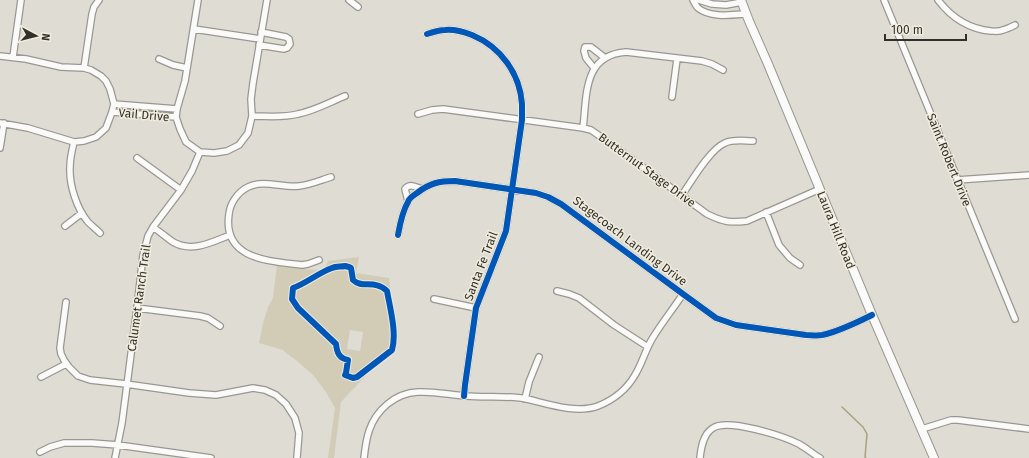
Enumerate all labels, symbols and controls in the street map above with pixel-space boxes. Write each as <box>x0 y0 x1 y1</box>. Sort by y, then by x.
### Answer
north arrow <box>16 16 56 56</box>
scale bar <box>885 16 966 42</box>
text: 100 m <box>891 23 923 37</box>
text: N <box>39 33 52 42</box>
street label: Vail Drive <box>118 106 170 124</box>
street label: Saint Robert Drive <box>924 111 974 209</box>
street label: Butternut Stage Drive <box>596 130 698 210</box>
street label: Laura Hill Road <box>814 189 858 271</box>
street label: Stagecoach Landing Drive <box>570 194 690 288</box>
street label: Santa Fe Trail <box>461 229 501 302</box>
street label: Calumet Ranch Trail <box>125 243 154 352</box>

